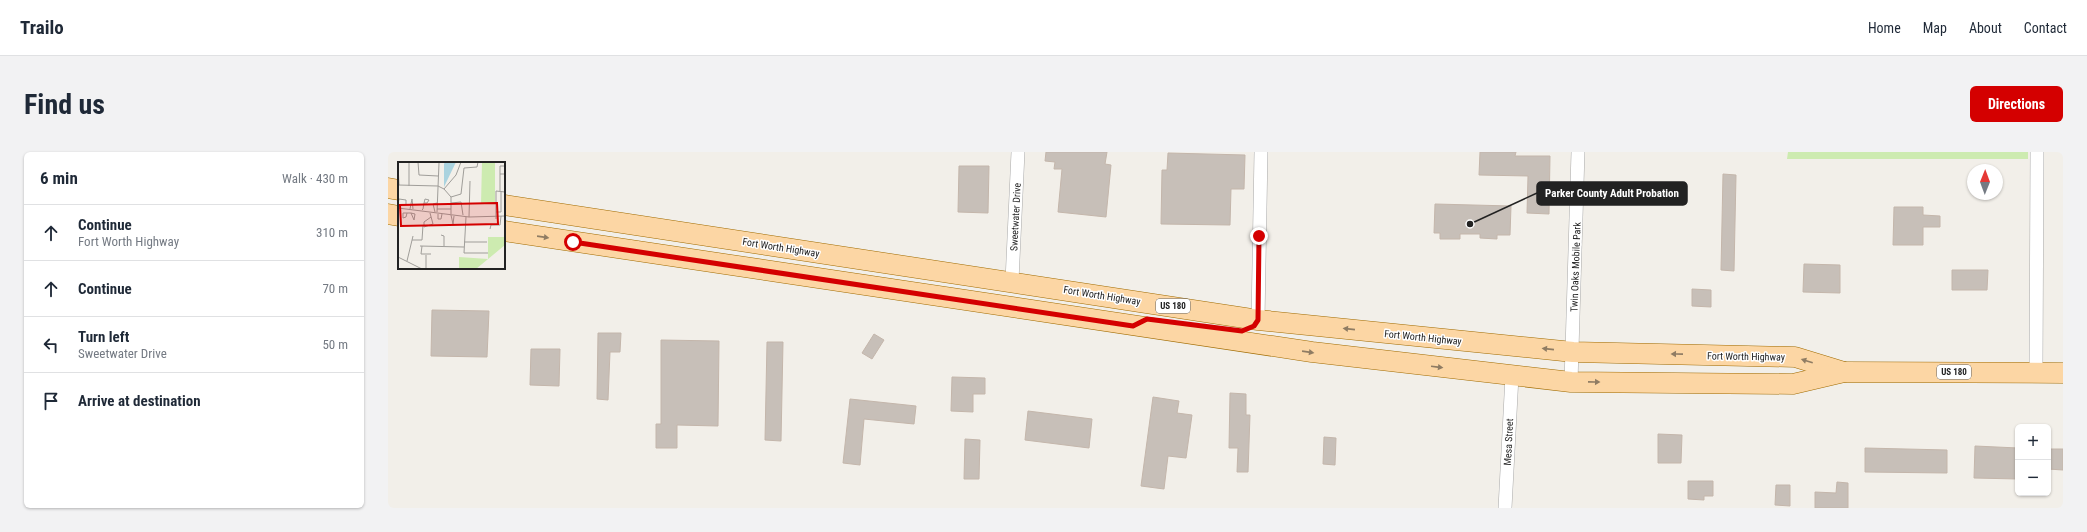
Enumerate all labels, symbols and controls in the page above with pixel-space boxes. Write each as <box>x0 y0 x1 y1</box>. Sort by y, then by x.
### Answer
text: Trailo <box>20 16 64 39</box>
text: Home <box>1868 20 1901 36</box>
text: Map <box>1923 20 1947 36</box>
text: About <box>1969 20 2002 36</box>
text: Contact <box>2024 20 2067 36</box>
button: Directions <box>1970 86 2063 122</box>
text: Find us <box>24 88 105 121</box>
inset map <box>398 162 505 269</box>
north arrow <box>1967 164 2003 200</box>
text: 6 min <box>40 168 78 188</box>
text: Walk · 430 m <box>282 171 348 186</box>
street label: Sweetwater Drive <box>1008 182 1023 251</box>
callout: Parker County Adult Probation <box>1537 182 1687 205</box>
text: Parker County Adult Probation <box>1545 187 1679 200</box>
text: Continue <box>78 216 132 234</box>
street label: Twin Oaks Mobile Park <box>1568 221 1583 312</box>
icon: ahead <box>40 222 62 244</box>
text: 310 m <box>316 225 348 240</box>
route end <box>1250 227 1268 245</box>
route start <box>564 233 582 251</box>
text: Fort Worth Highway <box>78 234 179 249</box>
one-way arrow <box>537 234 549 240</box>
street label: Fort Worth Highway <box>742 236 820 259</box>
icon: ahead <box>40 278 62 300</box>
text: Continue <box>78 280 132 298</box>
text: 70 m <box>322 281 348 296</box>
street label: Fort Worth Highway <box>1063 284 1141 307</box>
road number: US 180 <box>1156 299 1190 313</box>
one-way arrow <box>1343 326 1355 332</box>
text: Turn left <box>78 328 129 346</box>
street label: Fort Worth Highway <box>1384 328 1462 347</box>
icon: left <box>40 334 62 356</box>
text: 50 m <box>322 337 348 352</box>
text: Sweetwater Drive <box>78 346 167 361</box>
one-way arrow <box>1542 346 1554 353</box>
one-way arrow <box>1302 349 1314 355</box>
street label: Fort Worth Highway <box>1707 350 1785 363</box>
one-way arrow <box>1671 351 1683 358</box>
one-way arrow <box>1801 358 1813 364</box>
one-way arrow <box>1431 364 1443 370</box>
road number: US 180 <box>1937 365 1971 379</box>
one-way arrow <box>1588 379 1600 386</box>
icon: arrive <box>40 390 62 412</box>
text: Arrive at destination <box>78 392 201 410</box>
street label: Mesa Street <box>1502 418 1515 466</box>
map controls <box>2015 424 2051 496</box>
button: + <box>2015 424 2051 460</box>
button: − <box>2015 460 2051 496</box>

